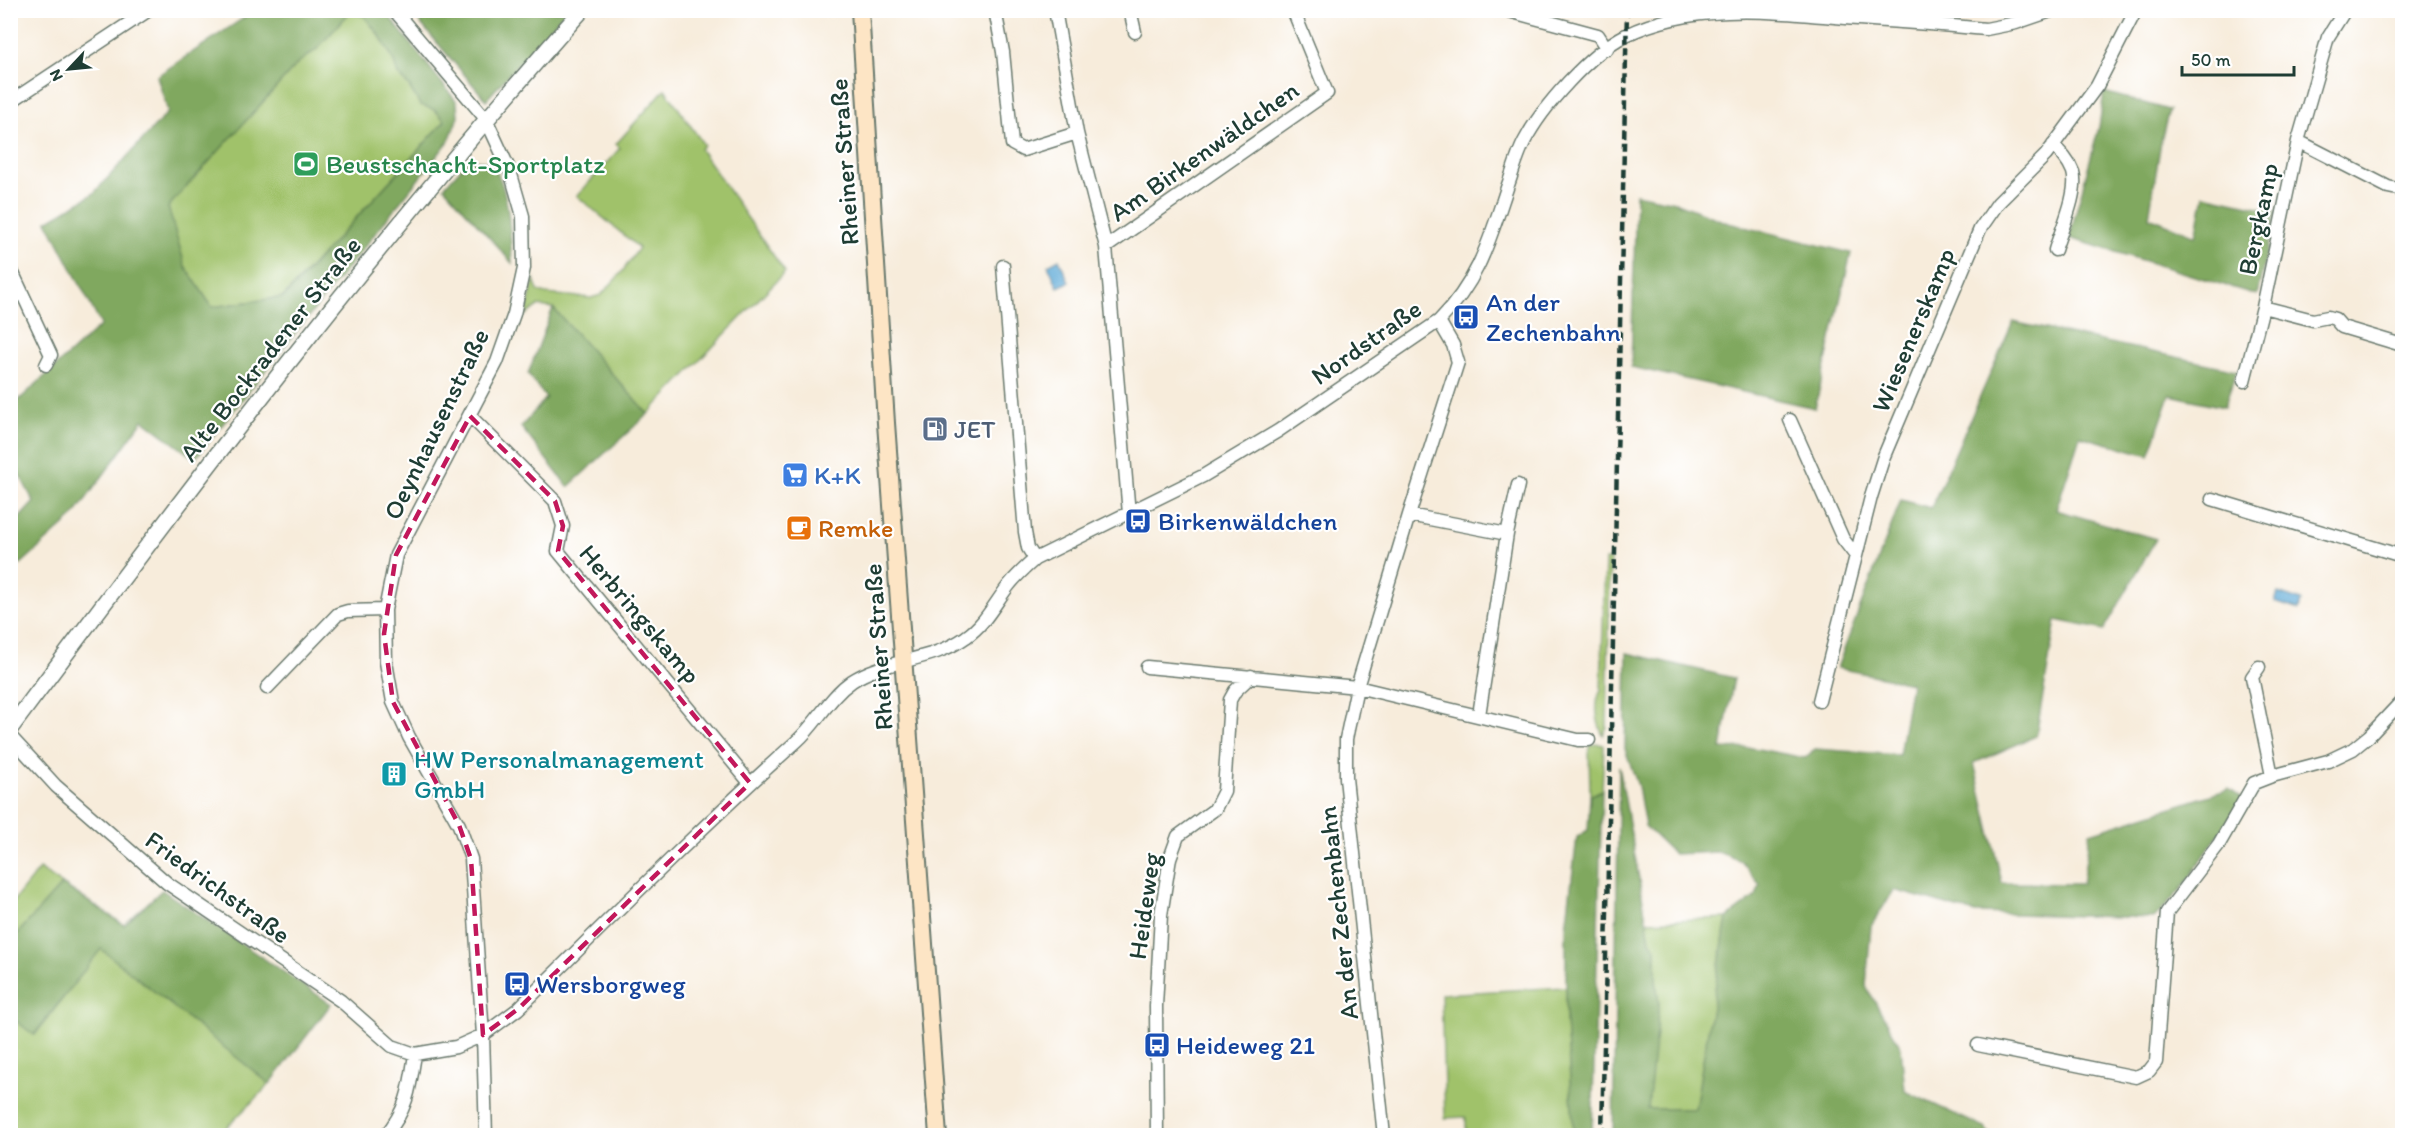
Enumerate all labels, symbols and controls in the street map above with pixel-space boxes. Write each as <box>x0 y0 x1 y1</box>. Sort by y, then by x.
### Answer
north arrow <box>39 39 99 99</box>
scale bar <box>2182 39 2294 77</box>
text: 50 m <box>2191 49 2231 71</box>
text: N <box>45 66 67 84</box>
street label: Am Birkenwäldchen <box>1103 74 1305 228</box>
street label: Rheiner Straße <box>822 77 866 247</box>
place label: Beustschacht-Sportplatz <box>326 148 605 180</box>
sports icon: Beustschacht-Sportplatz <box>291 149 321 179</box>
street label: Bergkamp <box>2231 160 2285 278</box>
street label: Alte Bockradener Straße <box>172 230 368 468</box>
street label: Wiesenerskamp <box>1864 243 1962 417</box>
place label: An der Zechenbahn <box>1486 286 1621 348</box>
street label: Nordstraße <box>1305 292 1427 392</box>
bus stop icon: An der Zechenbahn <box>1451 302 1481 332</box>
street label: Oeynhausenstraße <box>376 323 496 525</box>
place label: JET <box>954 413 996 445</box>
fuel station icon: JET <box>920 414 950 444</box>
place label: K+K <box>814 459 861 491</box>
supermarket icon: K+K <box>780 460 810 490</box>
place label: Birkenwäldchen <box>1158 505 1338 537</box>
bus stop icon: Birkenwäldchen <box>1123 506 1153 536</box>
place label: Remke <box>818 512 893 544</box>
cafe icon: Remke <box>784 513 814 543</box>
street label: Herbringskamp <box>572 538 708 690</box>
street label: Rheiner Straße <box>856 562 900 732</box>
place label: HW Personalmanagement GmbH <box>414 743 704 805</box>
building icon: HW Personalmanagement GmbH <box>379 759 409 789</box>
street label: An der Zechenbahn <box>1311 804 1365 1021</box>
street label: Friedrichstraße <box>139 824 297 950</box>
street label: Heideweg <box>1121 850 1167 961</box>
place label: Wersborgweg <box>536 968 686 1000</box>
bus stop icon: Wersborgweg <box>502 969 532 999</box>
place label: Heideweg 21 <box>1176 1029 1315 1061</box>
bus stop icon: Heideweg 21 <box>1142 1030 1172 1060</box>

